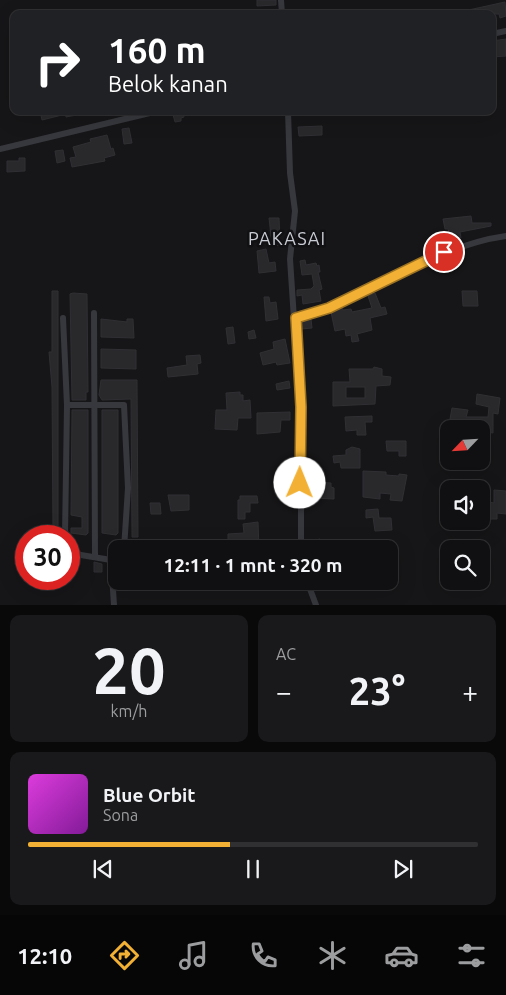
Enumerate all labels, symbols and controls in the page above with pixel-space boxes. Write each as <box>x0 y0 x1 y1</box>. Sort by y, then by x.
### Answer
icon: right <box>25 30 90 95</box>
text: 160 m <box>108 30 206 70</box>
text: Belok kanan <box>108 71 228 96</box>
district label: PAKASAI <box>248 228 326 248</box>
pin <box>423 231 465 273</box>
icon: arrive <box>430 238 458 266</box>
north arrow <box>440 420 490 470</box>
map controls <box>440 420 490 590</box>
position arrow <box>273 456 325 508</box>
button: sound <box>440 480 490 530</box>
speed limit sign: 30 <box>15 525 80 590</box>
button: search <box>440 540 490 590</box>
text: 12:11 · 1 mnt · 320 m <box>164 554 342 576</box>
text: 20 <box>92 633 166 706</box>
text: AC <box>276 645 296 663</box>
text: 23° <box>349 670 405 712</box>
text: − <box>276 676 292 707</box>
text: + <box>462 676 478 707</box>
text: km/h <box>111 702 147 720</box>
text: Blue Orbit <box>103 784 196 806</box>
text: Sona <box>103 806 138 824</box>
icon: previous <box>89 855 117 883</box>
icon: pause <box>239 855 267 883</box>
icon: next <box>389 855 417 883</box>
icon: directions <box>107 938 142 973</box>
icon: music <box>176 938 211 973</box>
icon: phone <box>246 938 281 973</box>
icon: climate <box>315 938 350 973</box>
icon: car <box>384 938 419 973</box>
icon: filters <box>454 938 489 973</box>
text: 12:10 <box>17 943 72 968</box>

